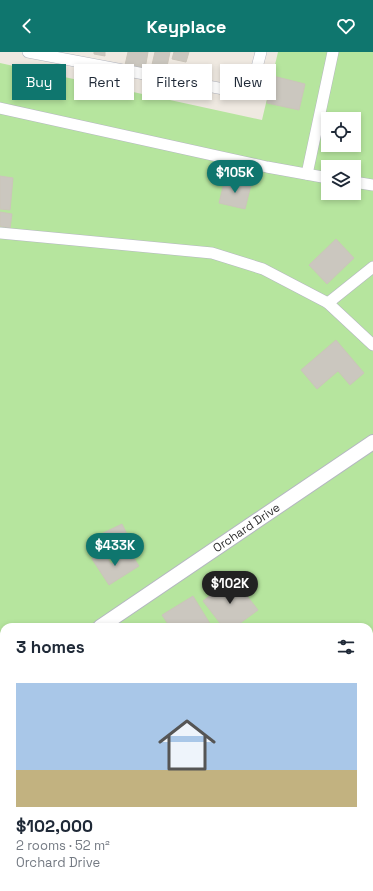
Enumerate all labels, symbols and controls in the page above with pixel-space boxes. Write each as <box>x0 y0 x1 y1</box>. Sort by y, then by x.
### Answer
icon: back <box>16 15 38 37</box>
text: Keyplace <box>147 15 226 38</box>
icon: heart <box>335 15 357 37</box>
chip: Buy <box>12 64 66 100</box>
chip: Rent <box>74 64 134 100</box>
chip: Filters <box>142 64 212 100</box>
chip: New <box>220 64 276 100</box>
map controls <box>321 112 361 200</box>
button: locate <box>321 112 361 152</box>
pin: $105K <box>207 160 263 194</box>
button: layers <box>321 160 361 200</box>
text: $105K <box>216 164 254 181</box>
street label: Orchard Drive <box>210 499 283 556</box>
pin: $433K <box>87 533 143 567</box>
text: $433K <box>95 537 135 554</box>
pin: $102K <box>202 571 258 605</box>
text: $102K <box>211 575 249 592</box>
text: 3 homes <box>16 636 85 658</box>
icon: filters <box>335 636 357 658</box>
icon: home <box>151 709 223 781</box>
text: $102,000 <box>16 815 93 837</box>
text: 2 rooms · 52 m² <box>16 837 110 854</box>
text: Orchard Drive <box>16 854 100 871</box>

